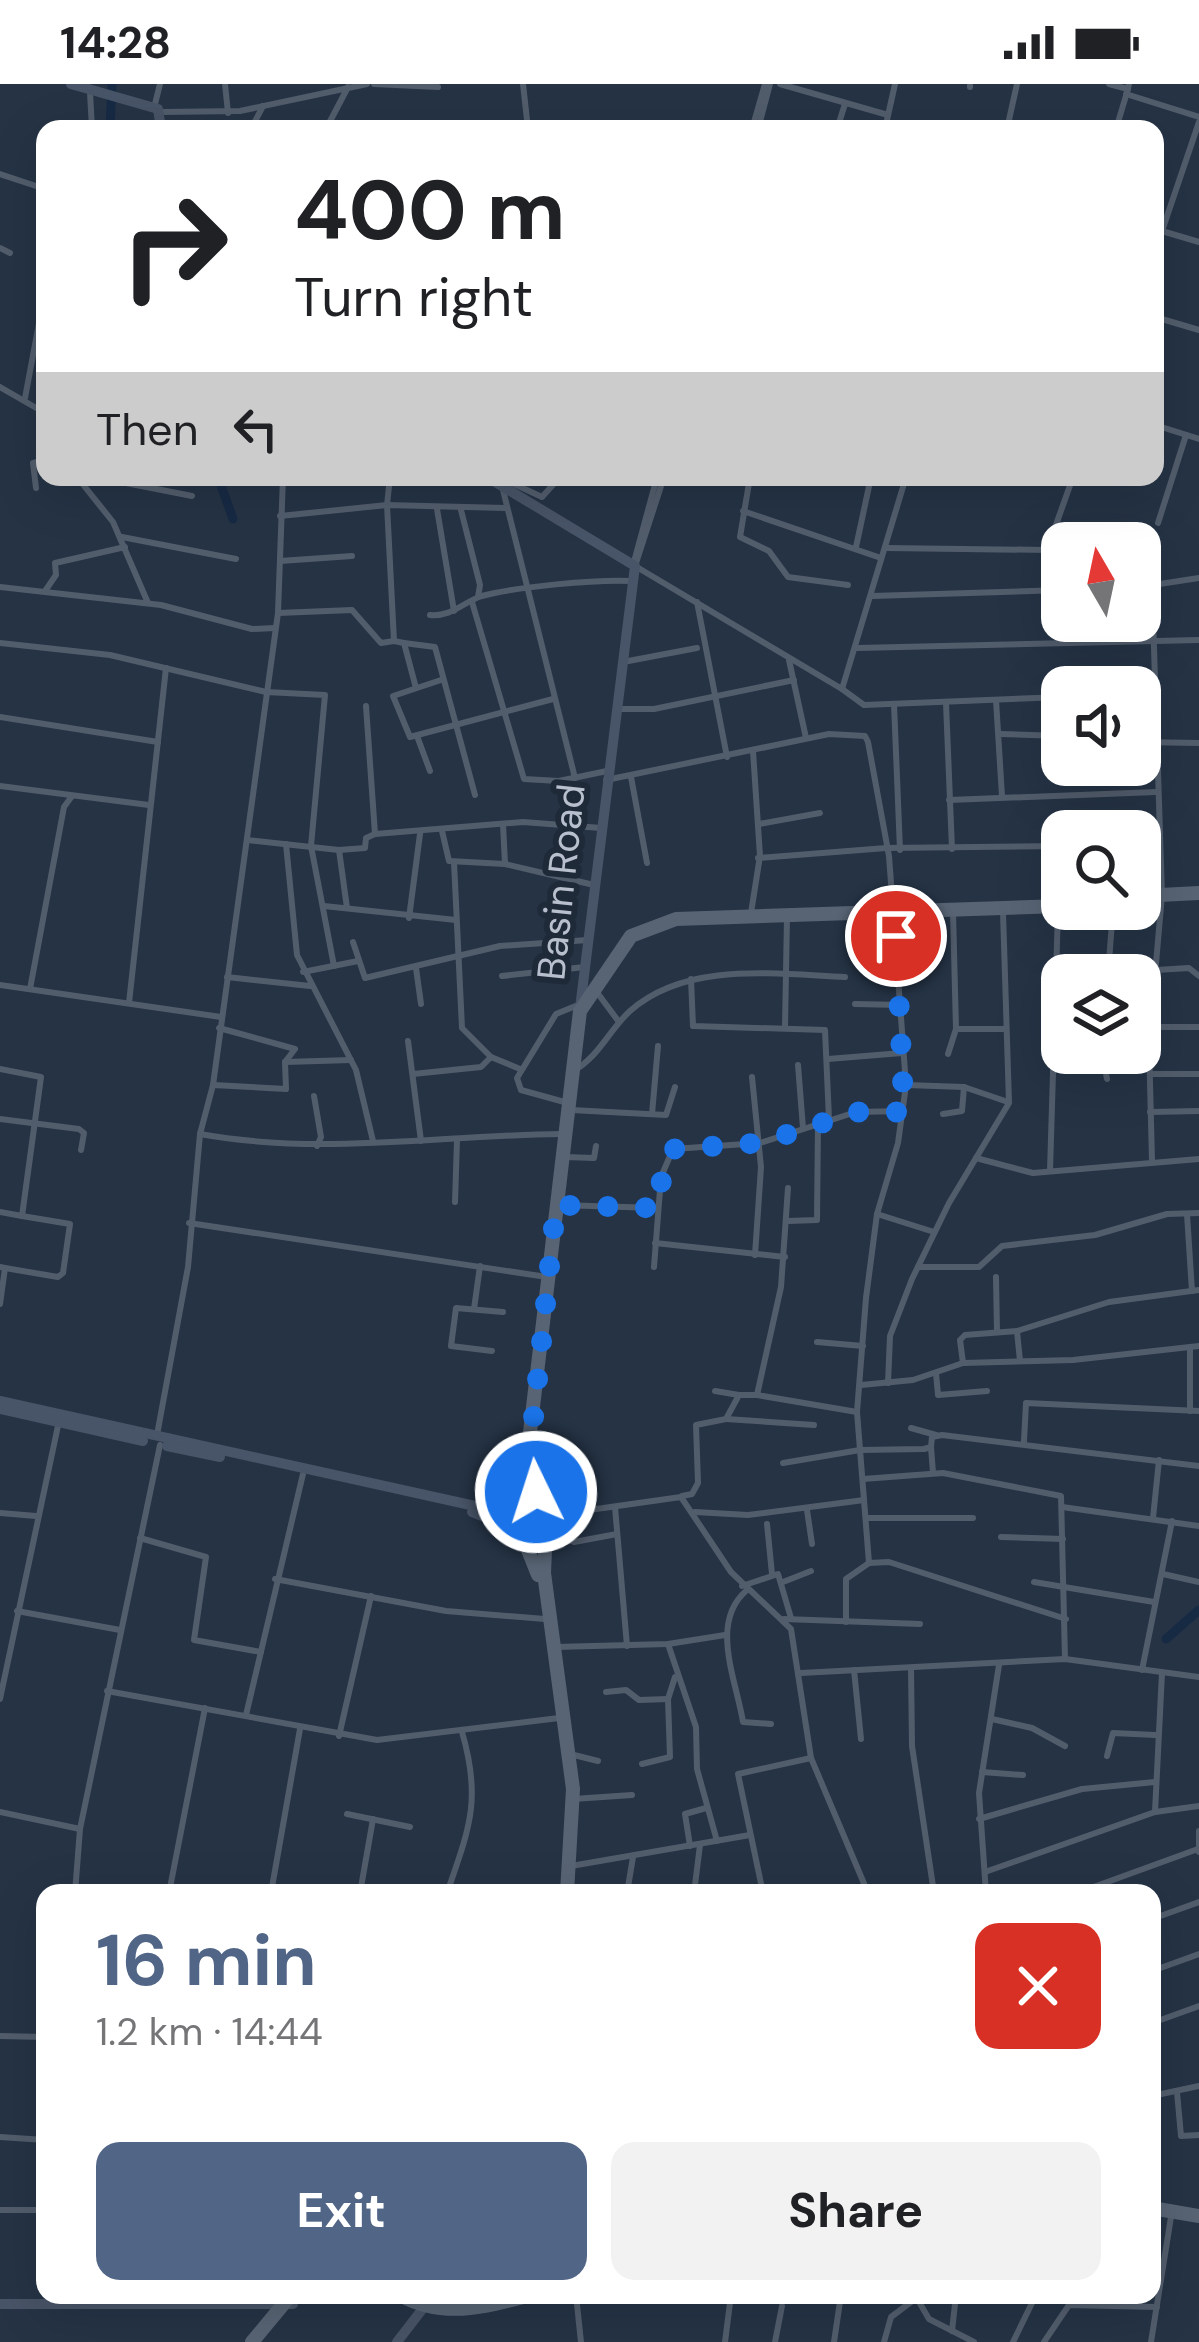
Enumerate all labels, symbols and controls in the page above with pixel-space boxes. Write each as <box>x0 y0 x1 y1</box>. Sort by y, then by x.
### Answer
text: 14:28 <box>60 13 171 72</box>
text: 400 m <box>294 156 566 265</box>
icon: right <box>96 168 252 324</box>
text: Turn right <box>294 262 533 333</box>
icon: left <box>223 396 289 462</box>
text: Then <box>96 400 199 459</box>
north arrow <box>1041 522 1161 642</box>
map controls <box>1041 522 1161 1074</box>
button: sound <box>1041 666 1161 786</box>
street label: Basin Road <box>525 781 597 983</box>
button: search <box>1041 810 1161 930</box>
pin <box>845 885 947 987</box>
icon: arrive <box>863 903 929 969</box>
button: layers <box>1041 954 1161 1074</box>
position arrow <box>473 1429 599 1555</box>
text: 16 min <box>96 1914 317 2007</box>
button: close <box>975 1923 1101 2049</box>
text: 1.2 km · 14:44 <box>96 2006 323 2057</box>
button: Exit <box>96 2142 587 2280</box>
button: Share <box>611 2142 1101 2280</box>

